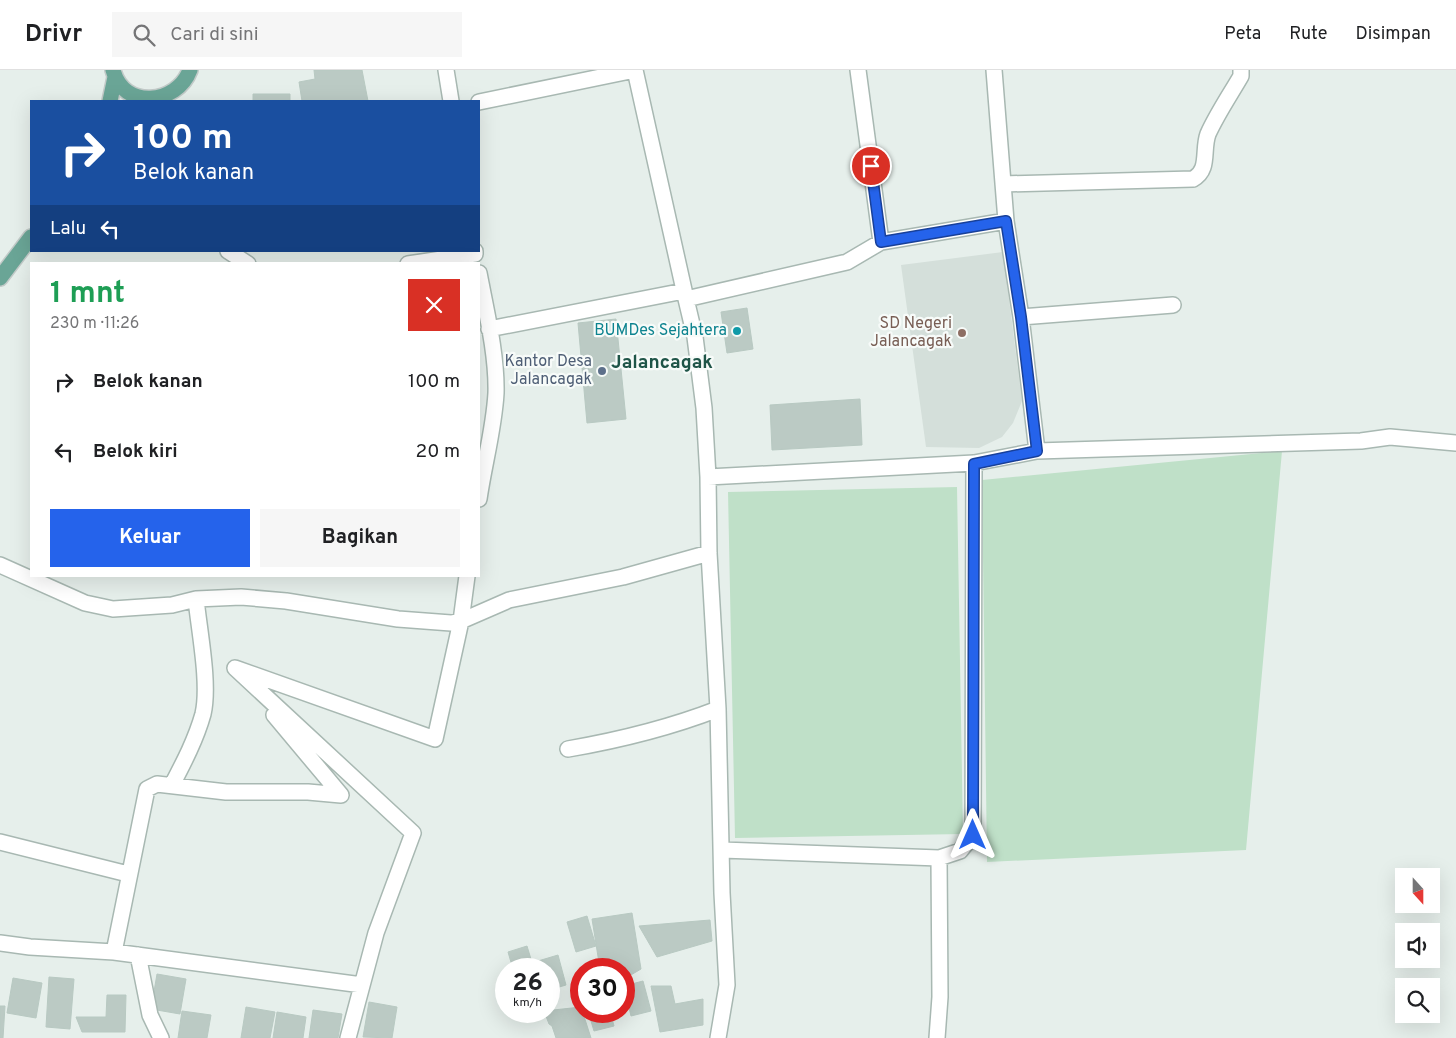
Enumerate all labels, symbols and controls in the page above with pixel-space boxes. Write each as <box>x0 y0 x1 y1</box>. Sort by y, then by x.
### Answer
search box <box>112 12 462 57</box>
text: Drivr <box>25 20 82 50</box>
icon: search <box>130 21 158 49</box>
text: Cari di sini <box>170 23 259 47</box>
text: Peta <box>1224 23 1261 46</box>
text: Rute <box>1289 23 1327 46</box>
text: Disimpan <box>1355 23 1431 46</box>
text: 100 m <box>133 117 233 161</box>
icon: right <box>50 120 115 185</box>
pin <box>850 145 892 187</box>
icon: arrive <box>857 152 885 180</box>
text: Belok kanan <box>133 160 254 187</box>
icon: left <box>96 215 124 243</box>
text: Lalu <box>50 217 86 241</box>
text: 1 mnt <box>50 276 125 313</box>
button: close <box>408 279 460 331</box>
text: 230 m · 11:26 <box>50 314 139 334</box>
place label: SD Negeri Jalancagak <box>870 314 952 352</box>
place label: BUMDes Sejahtera <box>594 321 727 341</box>
marker: BUMDes Sejahtera <box>731 325 743 337</box>
marker: SD Negeri Jalancagak <box>956 327 968 339</box>
district label: Jalancagak <box>611 351 713 375</box>
place label: Kantor Desa Jalancagak <box>505 352 592 390</box>
marker: Kantor Desa Jalancagak <box>596 365 608 377</box>
icon: right <box>50 368 78 396</box>
text: Belok kanan <box>93 370 203 394</box>
text: 100 m <box>408 370 460 394</box>
icon: left <box>50 438 78 466</box>
text: Belok kiri <box>93 440 178 464</box>
text: 20 m <box>416 440 460 464</box>
button: Keluar <box>50 509 250 567</box>
button: Bagikan <box>260 509 460 567</box>
position arrow <box>946 808 998 860</box>
north arrow <box>1395 868 1440 912</box>
map controls <box>1395 868 1440 1023</box>
button: sound <box>1395 923 1440 968</box>
speed limit sign: 30 <box>570 958 635 1023</box>
text: 26 <box>512 968 543 1000</box>
button: search <box>1395 978 1440 1023</box>
text: km/h <box>513 995 542 1011</box>

